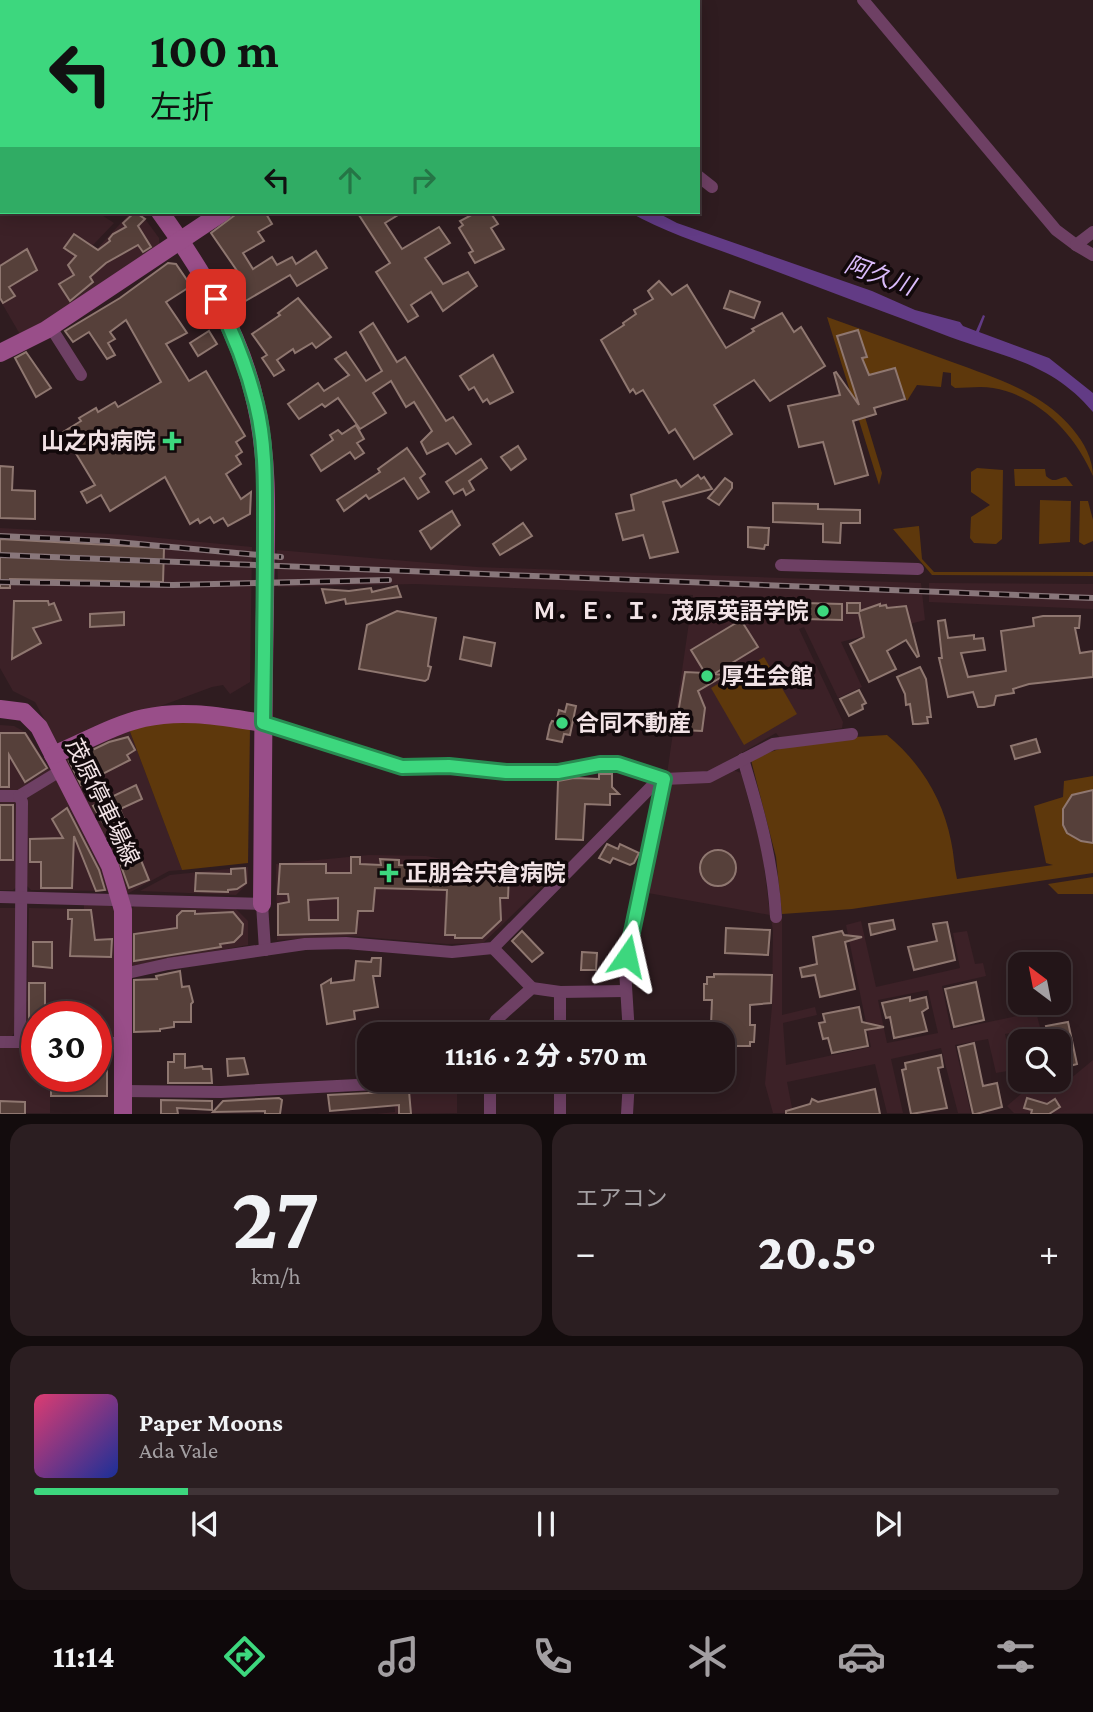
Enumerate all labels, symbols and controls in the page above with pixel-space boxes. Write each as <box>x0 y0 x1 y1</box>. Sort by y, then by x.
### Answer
text: 100 m <box>150 23 279 78</box>
icon: left <box>35 28 126 119</box>
text: 左折 <box>150 89 214 125</box>
icon: left <box>258 161 296 199</box>
icon: ahead <box>331 161 369 199</box>
icon: right <box>404 161 442 199</box>
water label: 阿久川 <box>842 250 921 301</box>
pin <box>186 269 246 329</box>
icon: arrive <box>197 280 235 318</box>
place label: 山之内病院 <box>41 428 156 454</box>
marker: 山之内病院 <box>162 431 182 451</box>
place label: Ｍ．Ｅ．Ｉ．茂原英語学院 <box>533 598 809 624</box>
marker: Ｍ．Ｅ．Ｉ．茂原英語学院 <box>815 603 831 619</box>
place label: 厚生会館 <box>721 663 813 689</box>
marker: 厚生会館 <box>699 668 715 684</box>
place label: 合同不動産 <box>576 710 691 736</box>
marker: 合同不動産 <box>554 715 570 731</box>
street label: 茂原停車場線 <box>61 734 145 870</box>
place label: 正朋会宍倉病院 <box>405 860 566 886</box>
marker: 正朋会宍倉病院 <box>379 863 399 883</box>
position arrow <box>590 919 664 993</box>
north arrow <box>1008 952 1071 1015</box>
map controls <box>1008 952 1071 1092</box>
speed limit sign: 30 <box>21 1001 112 1092</box>
button: search <box>1008 1029 1071 1092</box>
text: 11:16 · 2 分 · 570 m <box>445 1042 647 1071</box>
text: 27 <box>232 1166 320 1268</box>
text: エアコン <box>576 1185 668 1211</box>
text: 20.5° <box>758 1222 877 1280</box>
text: − <box>576 1231 596 1273</box>
text: + <box>1039 1231 1059 1273</box>
text: km/h <box>251 1263 301 1289</box>
text: Paper Moons <box>139 1408 283 1437</box>
text: Ada Vale <box>139 1437 218 1463</box>
icon: previous <box>186 1505 224 1543</box>
icon: pause <box>527 1505 565 1543</box>
icon: next <box>869 1505 907 1543</box>
icon: directions <box>220 1632 269 1681</box>
icon: music <box>374 1632 423 1681</box>
icon: phone <box>528 1632 577 1681</box>
icon: climate <box>683 1632 732 1681</box>
icon: car <box>837 1632 886 1681</box>
icon: filters <box>991 1632 1040 1681</box>
text: 11:14 <box>53 1638 115 1674</box>

